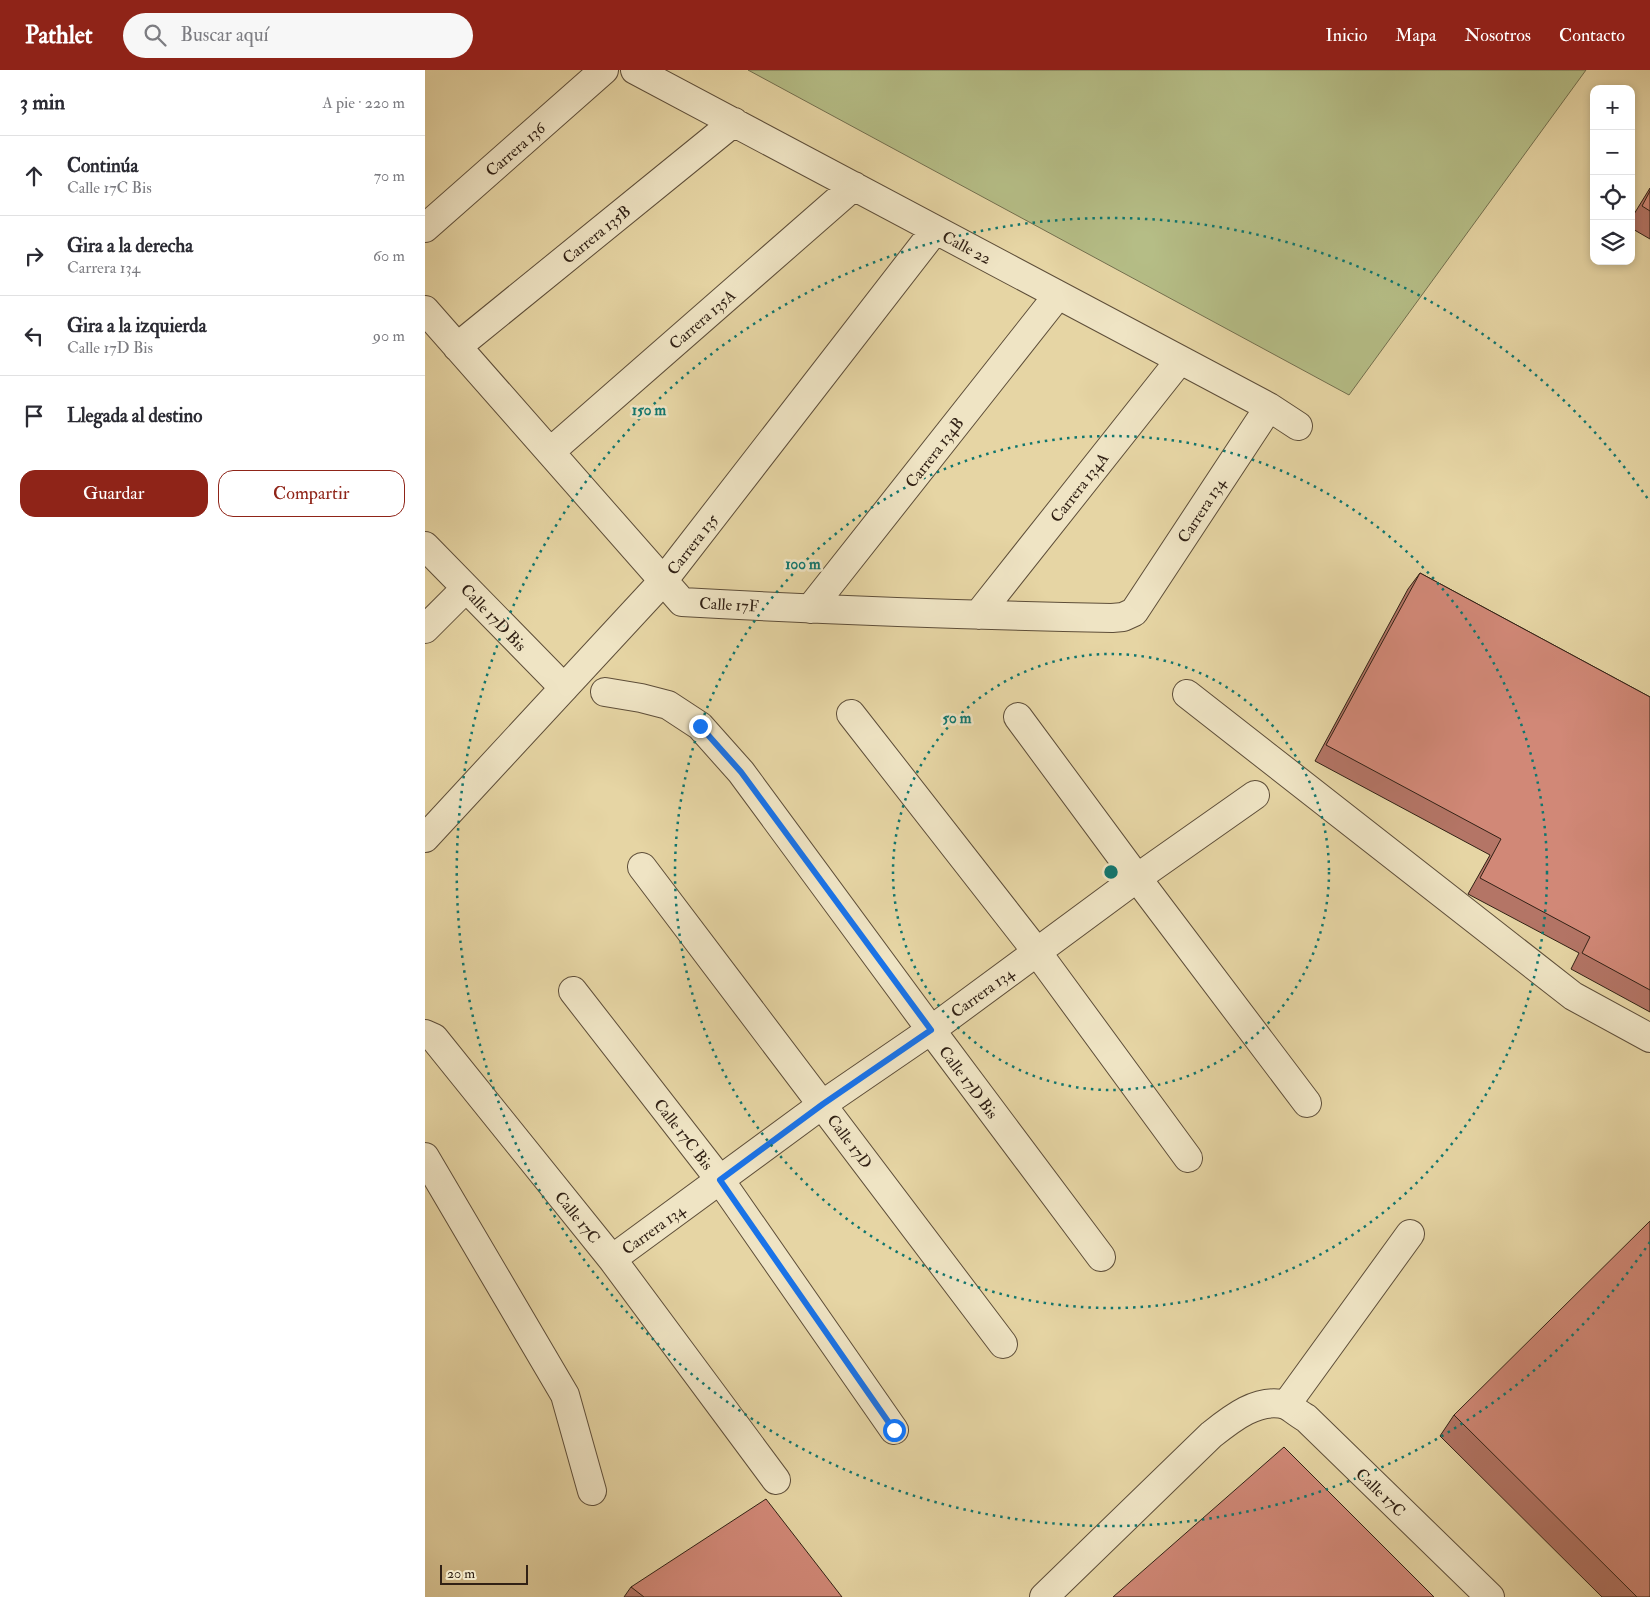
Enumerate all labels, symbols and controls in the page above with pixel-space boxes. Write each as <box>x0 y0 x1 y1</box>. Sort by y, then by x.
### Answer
search box <box>123 13 473 58</box>
text: Pathlet <box>25 20 93 51</box>
icon: search <box>141 21 169 49</box>
text: Buscar aquí <box>181 23 269 47</box>
text: Inicio <box>1325 24 1367 47</box>
text: Mapa <box>1395 24 1437 47</box>
text: Nosotros <box>1465 24 1531 47</box>
text: Contacto <box>1559 24 1625 47</box>
map controls <box>1590 85 1635 265</box>
button: + <box>1590 85 1635 130</box>
text: 3 min <box>20 89 65 116</box>
text: A pie · 220 m <box>323 93 405 113</box>
street label: Carrera 136 <box>482 118 550 181</box>
button: − <box>1590 130 1635 175</box>
text: Continúa <box>67 154 138 178</box>
icon: ahead <box>20 162 48 190</box>
text: 70 m <box>374 166 405 186</box>
button: locate <box>1590 175 1635 220</box>
text: Calle 17C Bis <box>67 178 152 198</box>
street label: Carrera 135B <box>558 201 635 268</box>
button: layers <box>1590 220 1635 265</box>
street label: Calle 22 <box>939 227 994 269</box>
text: Gira a la derecha <box>67 234 193 258</box>
icon: right <box>20 242 48 270</box>
text: 60 m <box>373 246 405 266</box>
text: Carrera 134 <box>67 258 140 278</box>
street label: Carrera 135A <box>665 285 740 354</box>
text: Gira a la izquierda <box>67 314 206 338</box>
icon: left <box>20 322 48 350</box>
text: 90 m <box>373 326 405 346</box>
text: Calle 17D Bis <box>67 338 153 358</box>
text: 150 m <box>632 401 666 420</box>
icon: arrive <box>20 402 48 430</box>
text: Llegada al destino <box>67 404 202 428</box>
street label: Carrera 134B <box>901 414 968 492</box>
street label: Carrera 134A <box>1046 449 1113 527</box>
button: Guardar <box>20 470 208 517</box>
button: Compartir <box>218 470 405 517</box>
street label: Carrera 134 <box>1174 473 1231 547</box>
street label: Carrera 135 <box>663 510 723 579</box>
text: 100 m <box>785 555 821 574</box>
street label: Calle 17D Bis <box>456 580 530 656</box>
street label: Calle 17F <box>699 593 759 617</box>
text: 50 m <box>943 709 972 728</box>
route end <box>689 715 712 738</box>
centre of rings <box>1102 863 1120 881</box>
street label: Carrera 134 <box>947 962 1019 1022</box>
street label: Calle 17D Bis <box>934 1042 1002 1123</box>
street label: Calle 17C Bis <box>649 1095 717 1174</box>
street label: Calle 17D <box>822 1111 876 1173</box>
street label: Calle 17C <box>550 1188 604 1248</box>
street label: Carrera 134 <box>618 1199 690 1259</box>
route start <box>883 1419 906 1442</box>
street label: Calle 17C <box>1351 1464 1409 1521</box>
scale bar <box>440 1562 527 1585</box>
text: 20 m <box>447 1565 475 1582</box>

